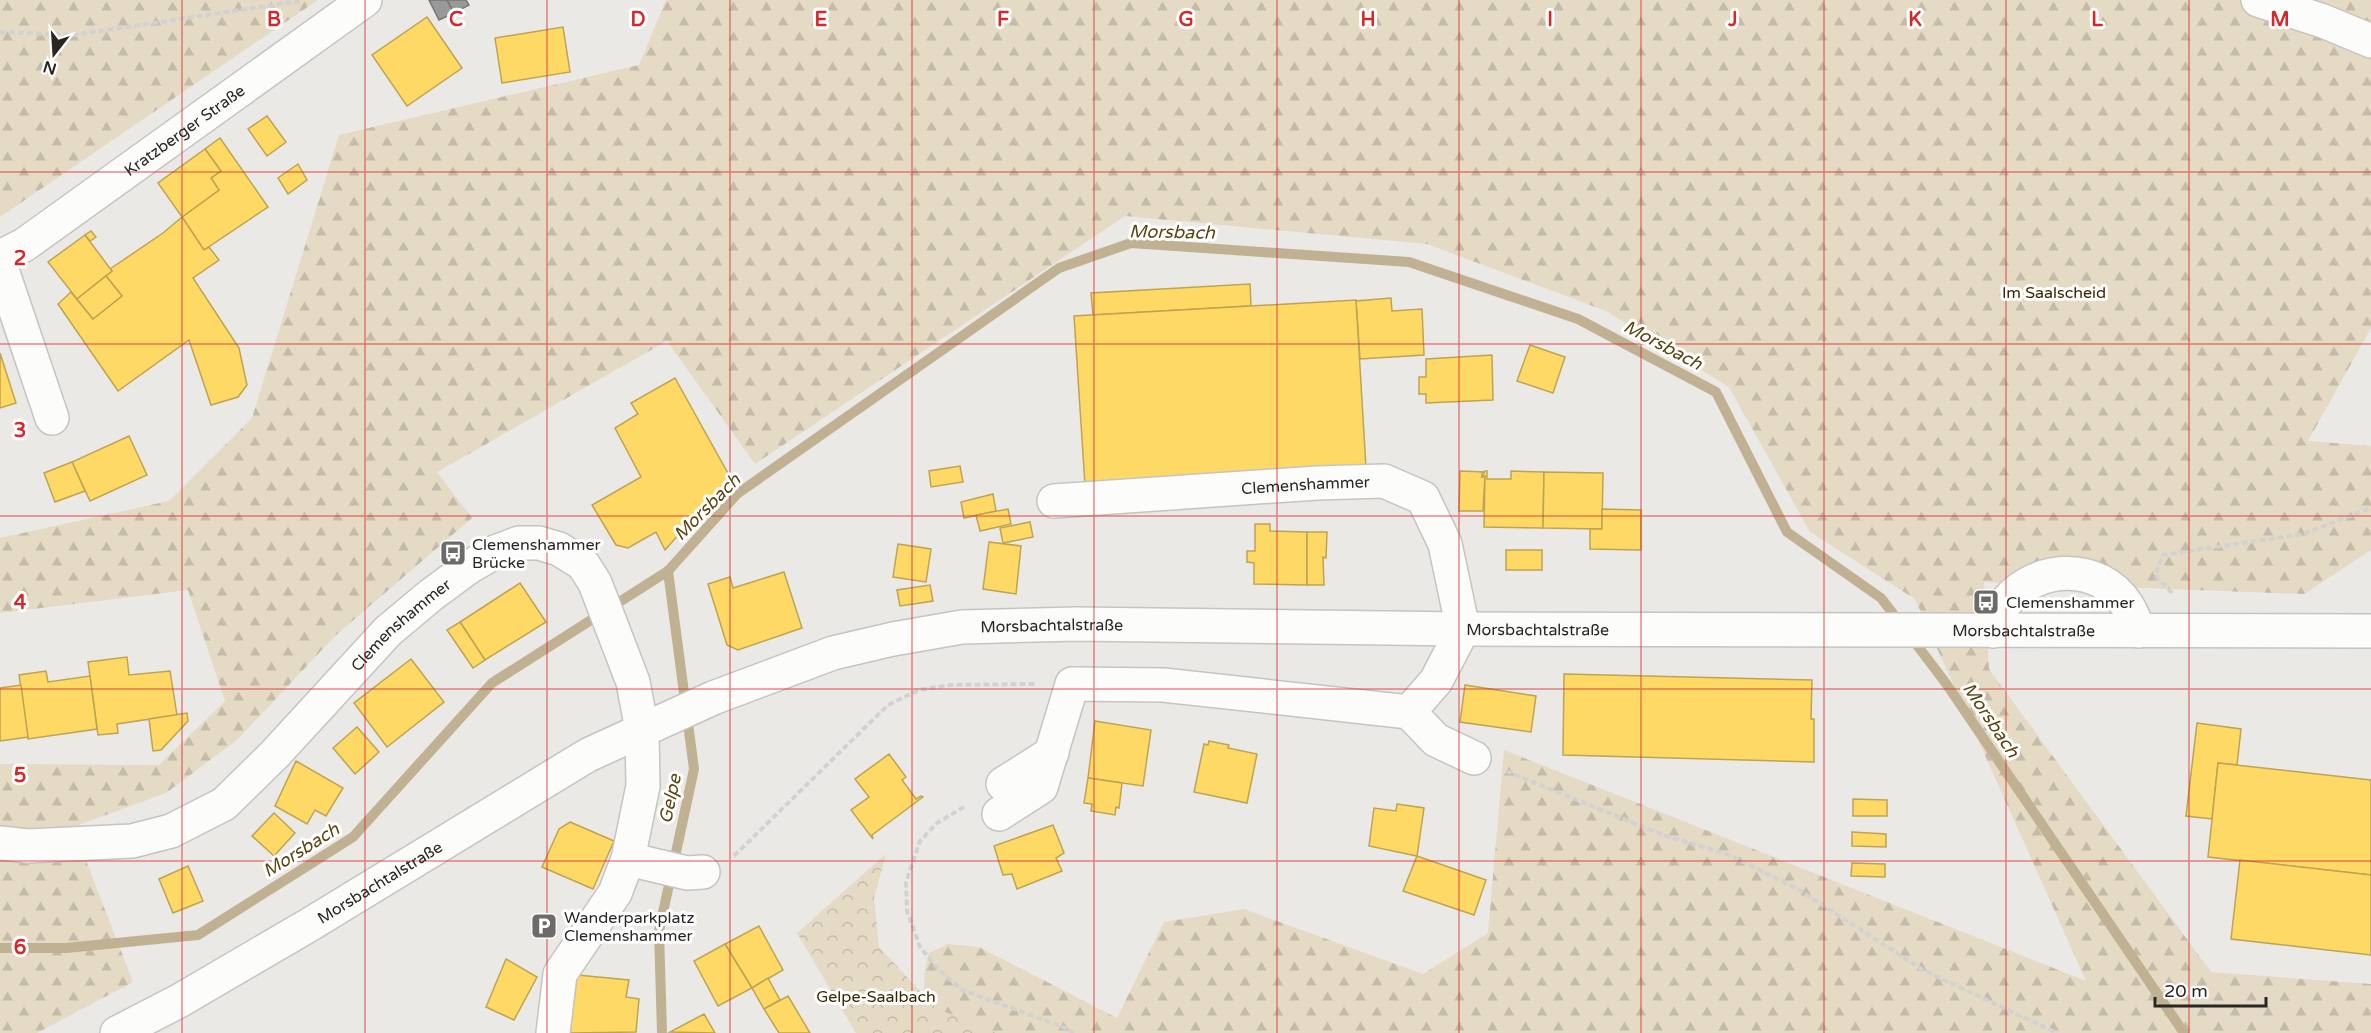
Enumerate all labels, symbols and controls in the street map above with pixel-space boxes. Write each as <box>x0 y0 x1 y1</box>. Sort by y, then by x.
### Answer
text: B <box>267 8 281 32</box>
text: C <box>449 8 463 32</box>
text: D <box>630 8 646 32</box>
text: E <box>815 8 828 32</box>
text: F <box>997 8 1009 32</box>
text: G <box>1178 8 1194 32</box>
text: H <box>1360 8 1376 32</box>
text: I <box>1547 8 1553 32</box>
text: J <box>1727 8 1738 32</box>
text: K <box>1908 8 1922 32</box>
text: L <box>2091 8 2103 32</box>
text: M <box>2270 8 2290 32</box>
north arrow <box>24 24 84 84</box>
text: N <box>41 56 59 79</box>
street label: Kratzberger Straße <box>120 81 249 181</box>
water label: Morsbach <box>1129 220 1216 244</box>
text: 2 <box>14 247 26 271</box>
park label: Im Saalscheid <box>2002 283 2106 303</box>
water label: Morsbach <box>1620 315 1707 375</box>
text: 3 <box>14 419 26 443</box>
water label: Morsbach <box>669 468 746 545</box>
street label: Clemenshammer <box>1241 472 1371 499</box>
place label: Clemenshammer Brücke <box>472 535 601 573</box>
bus stop icon: Clemenshammer Brücke <box>438 538 468 568</box>
street label: Clemenshammer <box>347 574 456 676</box>
bus stop icon: Clemenshammer <box>1971 587 2001 617</box>
text: 4 <box>14 591 27 615</box>
place label: Clemenshammer <box>2006 593 2135 613</box>
street label: Morsbachtalstraße <box>980 615 1123 638</box>
street label: Morsbachtalstraße <box>1466 620 1609 640</box>
street label: Morsbachtalstraße <box>1952 621 2095 641</box>
water label: Morsbach <box>1958 678 2025 763</box>
text: 5 <box>14 764 26 788</box>
water label: Gelpe <box>654 772 686 826</box>
water label: Morsbach <box>259 817 344 882</box>
street label: Morsbachtalstraße <box>314 837 446 929</box>
place label: Wanderparkplatz Clemenshammer <box>564 908 694 946</box>
parking icon: Wanderparkplatz Clemenshammer <box>529 911 559 941</box>
text: 6 <box>14 936 26 960</box>
scale bar <box>2155 970 2266 1008</box>
text: 20 m <box>2164 980 2208 1002</box>
park label: Gelpe-Saalbach <box>816 987 936 1007</box>

